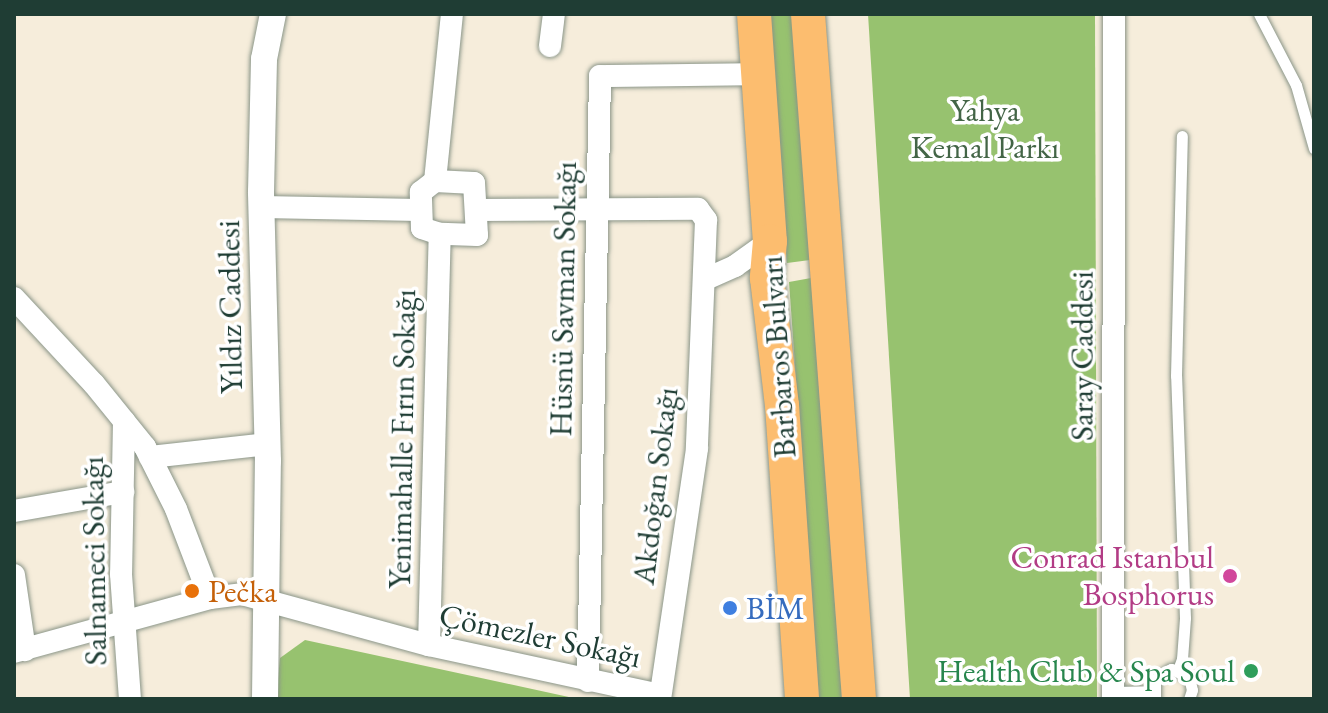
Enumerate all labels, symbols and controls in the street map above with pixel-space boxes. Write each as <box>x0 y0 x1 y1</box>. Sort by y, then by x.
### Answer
park label: Yahya Kemal Parkı <box>911 92 1059 167</box>
street label: Hüsnü Savman Sokağı <box>541 161 585 437</box>
street label: Yıldız Caddesi <box>209 220 251 394</box>
street label: Barbaros Bulvarı <box>752 255 804 459</box>
street label: Saray Caddesi <box>1063 271 1101 441</box>
street label: Yenimahalle Fırın Sokağı <box>380 289 424 589</box>
street label: Akdoğan Sokağı <box>624 385 686 587</box>
street label: Salnameci Sokağı <box>73 456 115 666</box>
place label: Conrad Istanbul Bosphorus <box>1011 539 1214 614</box>
marker: Conrad Istanbul Bosphorus <box>1221 567 1239 585</box>
place label: Pečka <box>208 572 277 610</box>
marker: Pečka <box>183 582 201 600</box>
place label: BİM <box>746 589 804 627</box>
street label: Çömezler Sokağı <box>436 596 644 676</box>
marker: BİM <box>721 599 739 617</box>
place label: Health Club & Spa Soul <box>937 652 1235 690</box>
marker: Health Club & Spa Soul <box>1242 662 1260 680</box>

